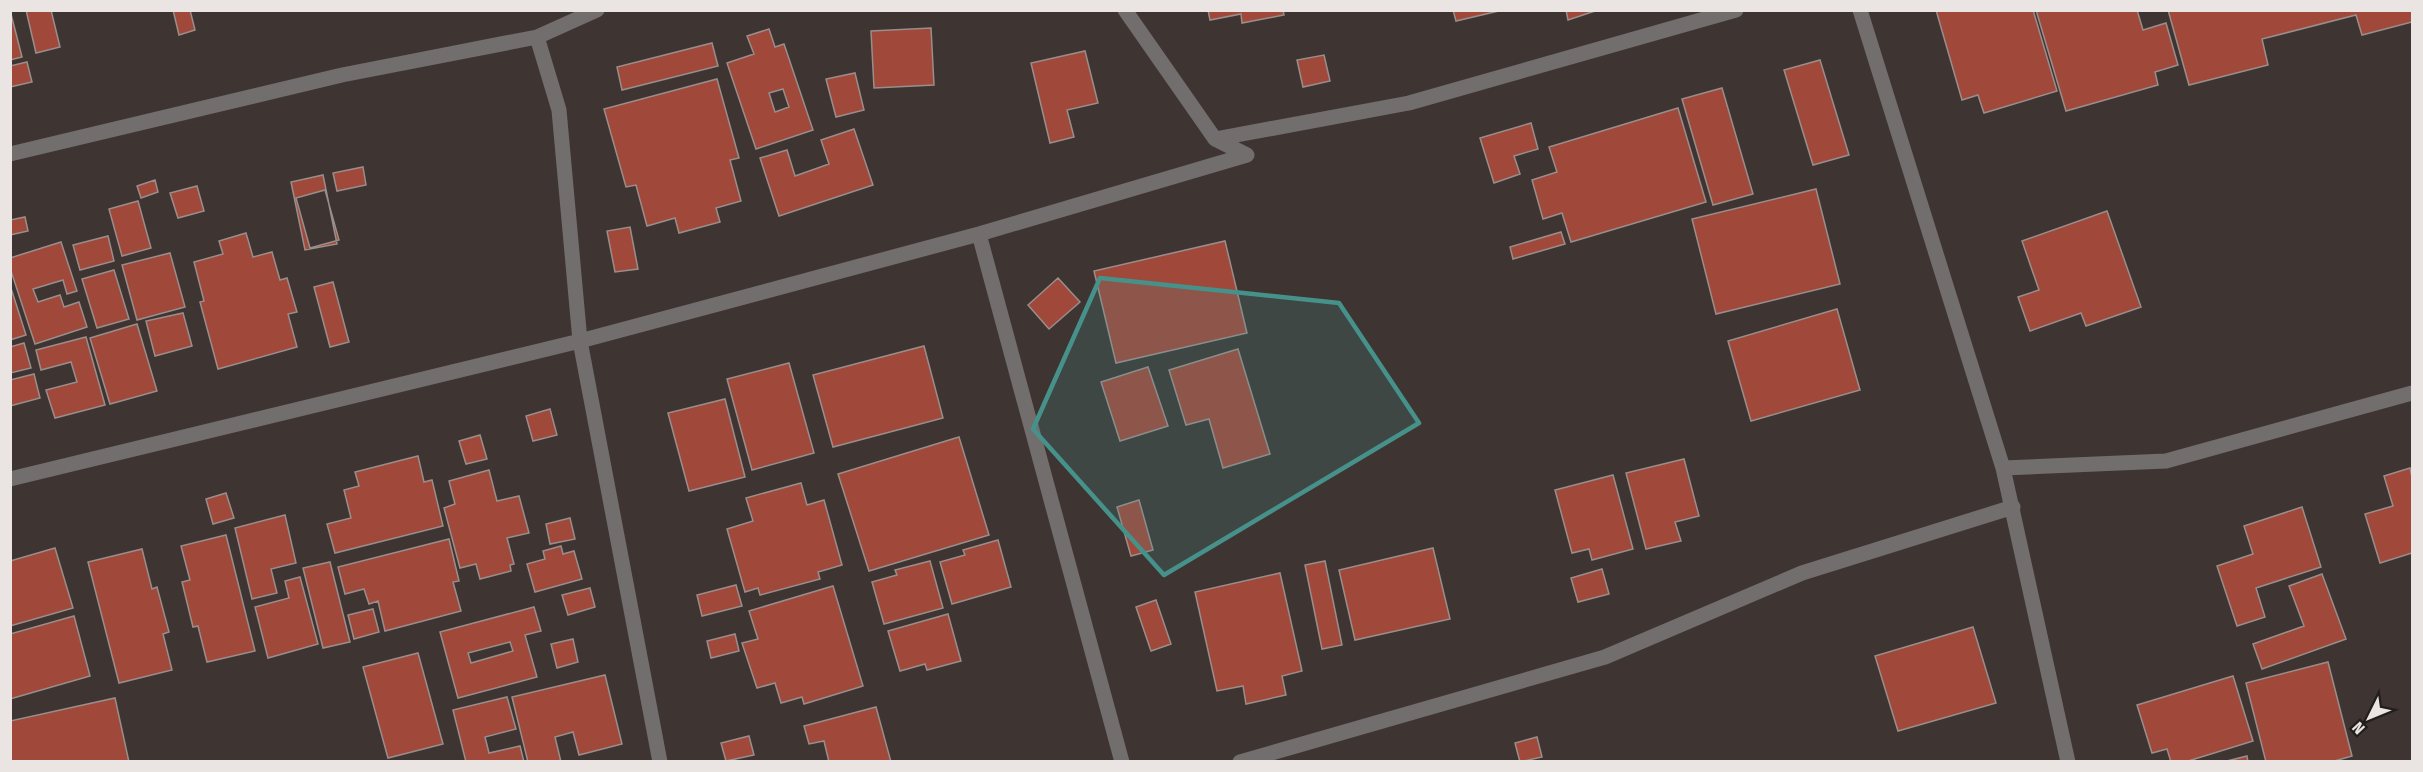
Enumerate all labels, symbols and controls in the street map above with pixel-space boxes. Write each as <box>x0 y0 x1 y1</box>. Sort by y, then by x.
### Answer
north arrow <box>2339 688 2399 748</box>
text: N <box>2348 718 2369 738</box>

